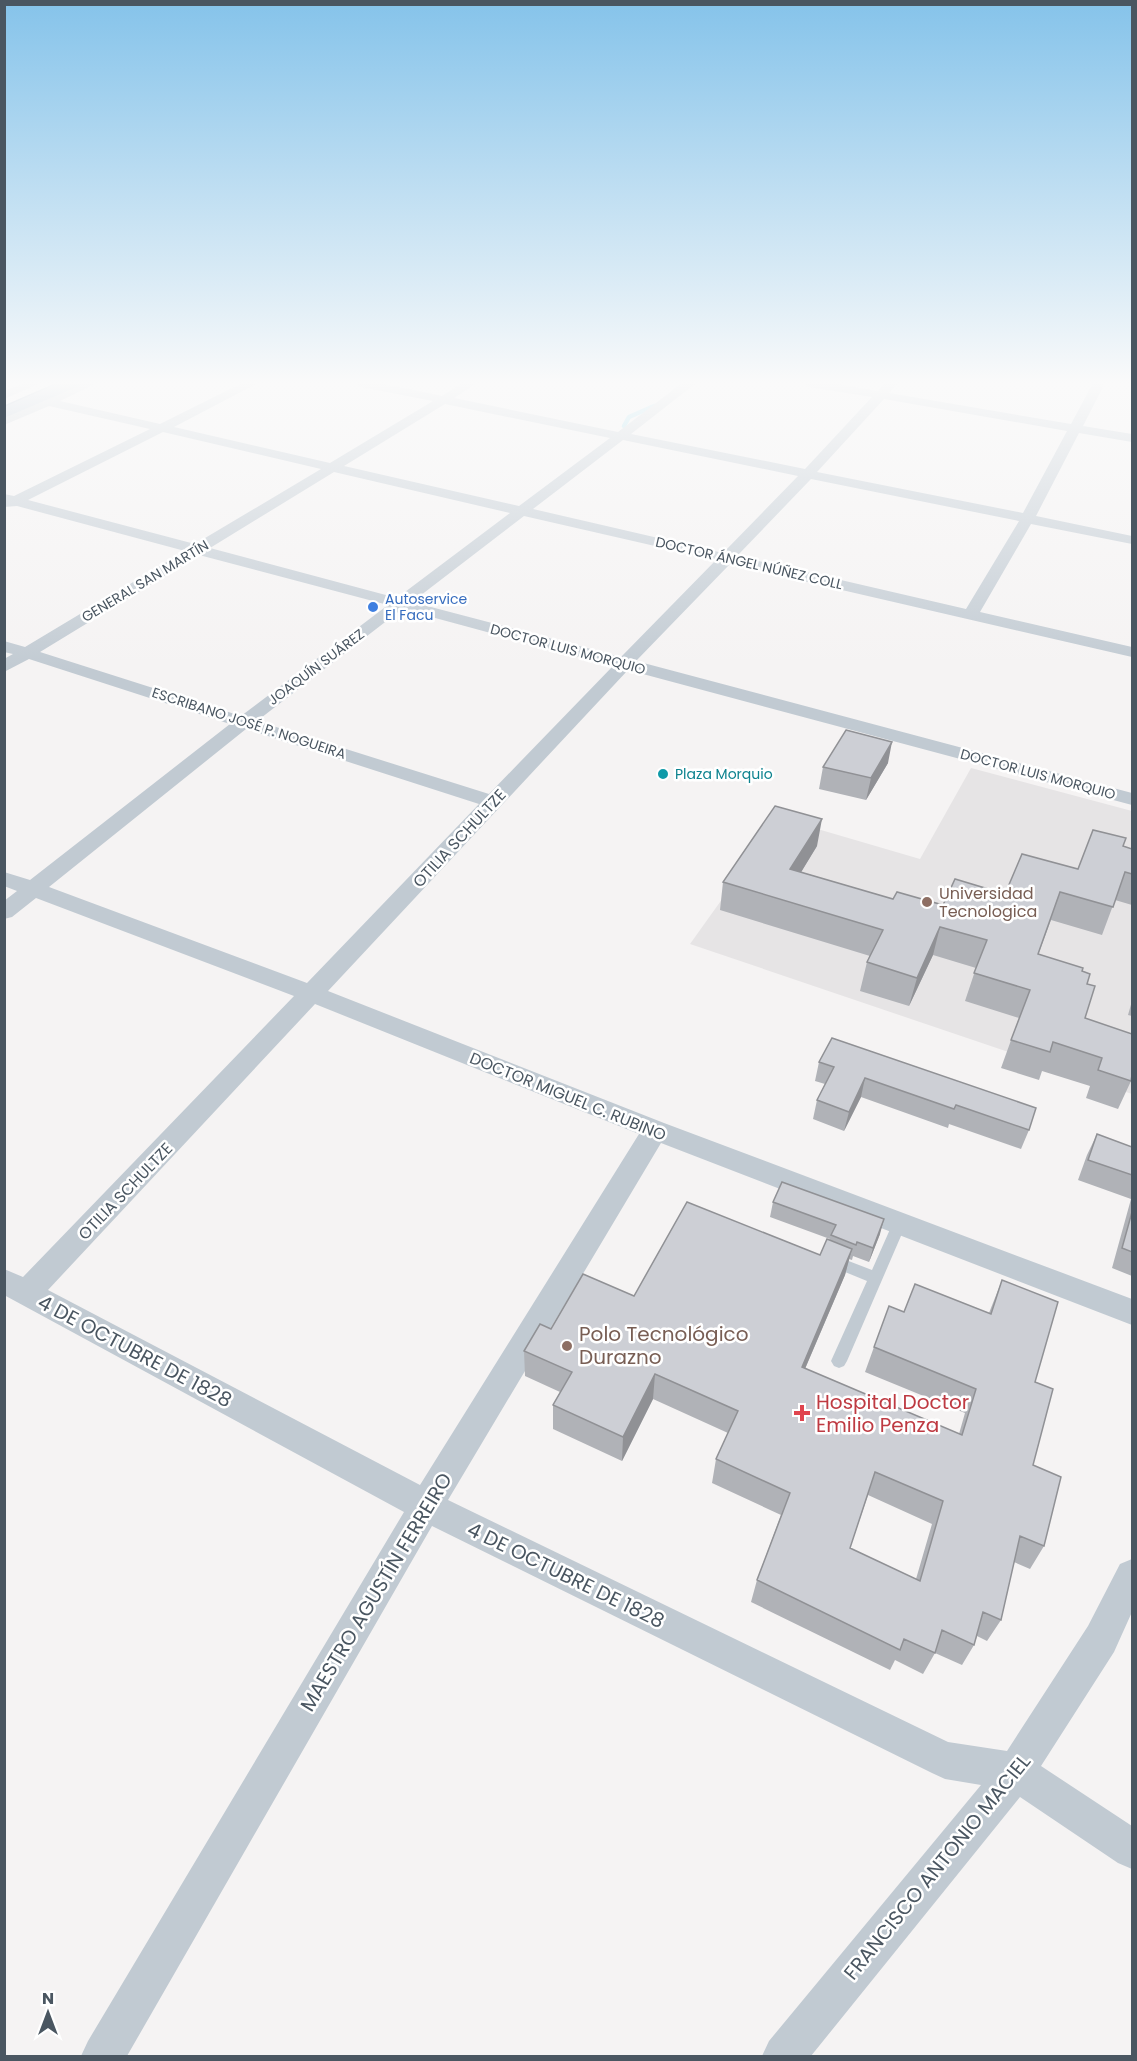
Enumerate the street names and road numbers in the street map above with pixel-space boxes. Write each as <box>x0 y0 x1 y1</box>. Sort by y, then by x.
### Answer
street label: DOCTOR ÁNGEL NÚÑEZ COLL <box>654 532 844 594</box>
street label: GENERAL SAN MARTÍN <box>78 535 212 627</box>
street label: DOCTOR LUIS MORQUIO <box>488 619 648 679</box>
street label: JOAQUÍN SUÁREZ <box>264 624 368 710</box>
street label: ESCRIBANO JOSÉ P. NOGUEIRA <box>149 682 349 764</box>
street label: DOCTOR LUIS MORQUIO <box>958 744 1118 804</box>
street label: OTILIA SCHULTZE <box>408 784 511 893</box>
street label: DOCTOR MIGUEL C. RUBINO <box>466 1046 669 1146</box>
street label: OTILIA SCHULTZE <box>73 1138 178 1245</box>
street label: 4 DE OCTUBRE DE 1828 <box>33 1288 237 1414</box>
street label: MAESTRO AGUSTÍN FERREIRO <box>293 1467 459 1717</box>
street label: 4 DE OCTUBRE DE 1828 <box>463 1515 669 1635</box>
street label: FRANCISCO ANTONIO MACIEL <box>837 1748 1037 1986</box>

